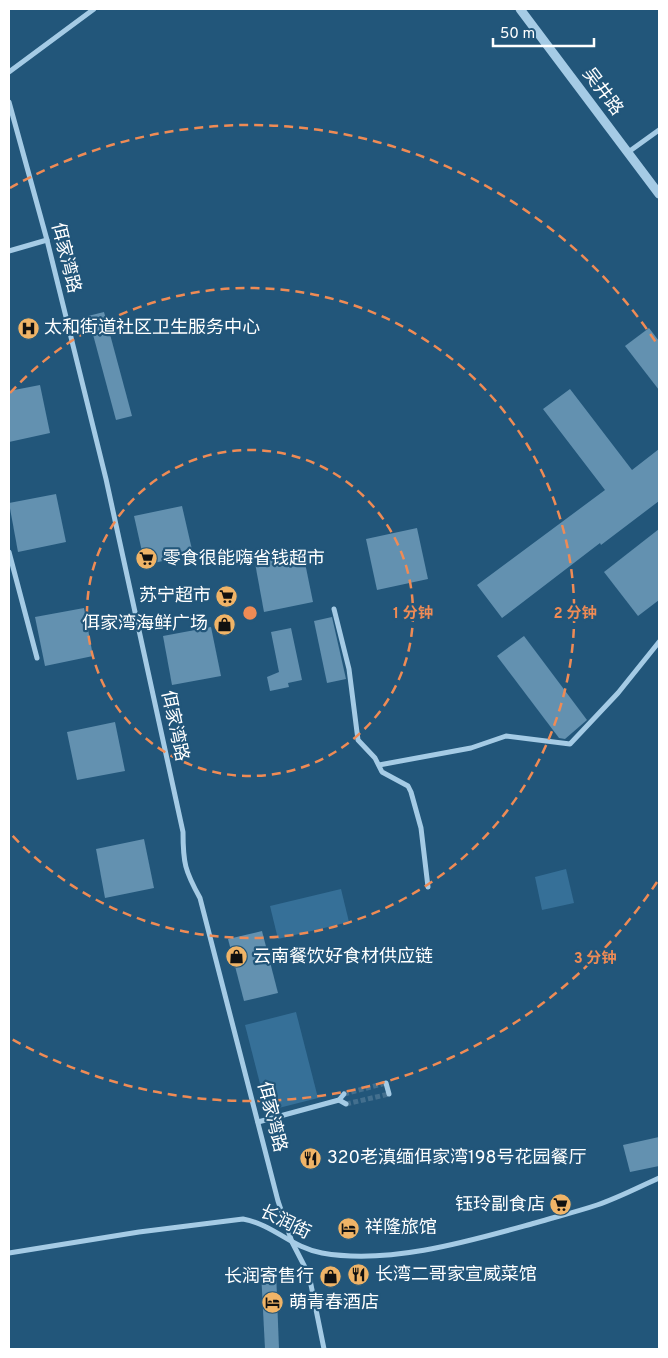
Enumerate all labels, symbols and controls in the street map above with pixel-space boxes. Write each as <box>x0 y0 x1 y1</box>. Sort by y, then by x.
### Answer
scale bar <box>493 15 594 47</box>
text: 50 m <box>500 25 535 44</box>
street label: 吴井路 <box>577 64 627 120</box>
street label: 佴家湾路 <box>45 220 85 296</box>
hospital icon: 太和街道社区卫生服务中心 <box>16 316 40 340</box>
place label: 太和街道社区卫生服务中心 <box>44 317 260 340</box>
supermarket icon: 零食很能嗨省钱超市 <box>135 547 159 571</box>
place label: 零食很能嗨省钱超市 <box>163 548 325 571</box>
supermarket icon: 苏宁超市 <box>215 584 239 608</box>
place label: 苏宁超市 <box>139 585 211 608</box>
centre of rings <box>241 604 259 622</box>
text: 1 分钟 <box>393 605 433 624</box>
text: 2 分钟 <box>554 605 596 624</box>
shop icon: 佴家湾海鲜广场 <box>212 612 236 636</box>
place label: 佴家湾海鲜广场 <box>82 613 208 636</box>
street label: 佴家湾路 <box>155 688 193 764</box>
shop icon: 云南餐饮好食材供应链 <box>225 945 249 969</box>
place label: 云南餐饮好食材供应链 <box>253 946 433 969</box>
text: 3 分钟 <box>574 950 616 969</box>
street label: 佴家湾路 <box>251 1079 291 1155</box>
restaurant icon: 320老滇缅佴家湾198号花园餐厅 <box>299 1146 323 1170</box>
place label: 320老滇缅佴家湾198号花园餐厅 <box>327 1147 587 1170</box>
supermarket icon: 钰玲副食店 <box>549 1193 573 1217</box>
place label: 钰玲副食店 <box>455 1194 545 1217</box>
street label: 长润街 <box>256 1201 314 1245</box>
hotel icon: 祥隆旅馆 <box>337 1216 361 1240</box>
place label: 祥隆旅馆 <box>365 1217 437 1240</box>
restaurant icon: 长湾二哥家宣威菜馆 <box>347 1263 371 1287</box>
place label: 长湾二哥家宣威菜馆 <box>375 1264 537 1287</box>
shop icon: 长润寄售行 <box>318 1265 342 1289</box>
place label: 长润寄售行 <box>224 1266 314 1289</box>
hotel icon: 萌青春酒店 <box>261 1291 285 1315</box>
place label: 萌青春酒店 <box>289 1292 379 1315</box>

